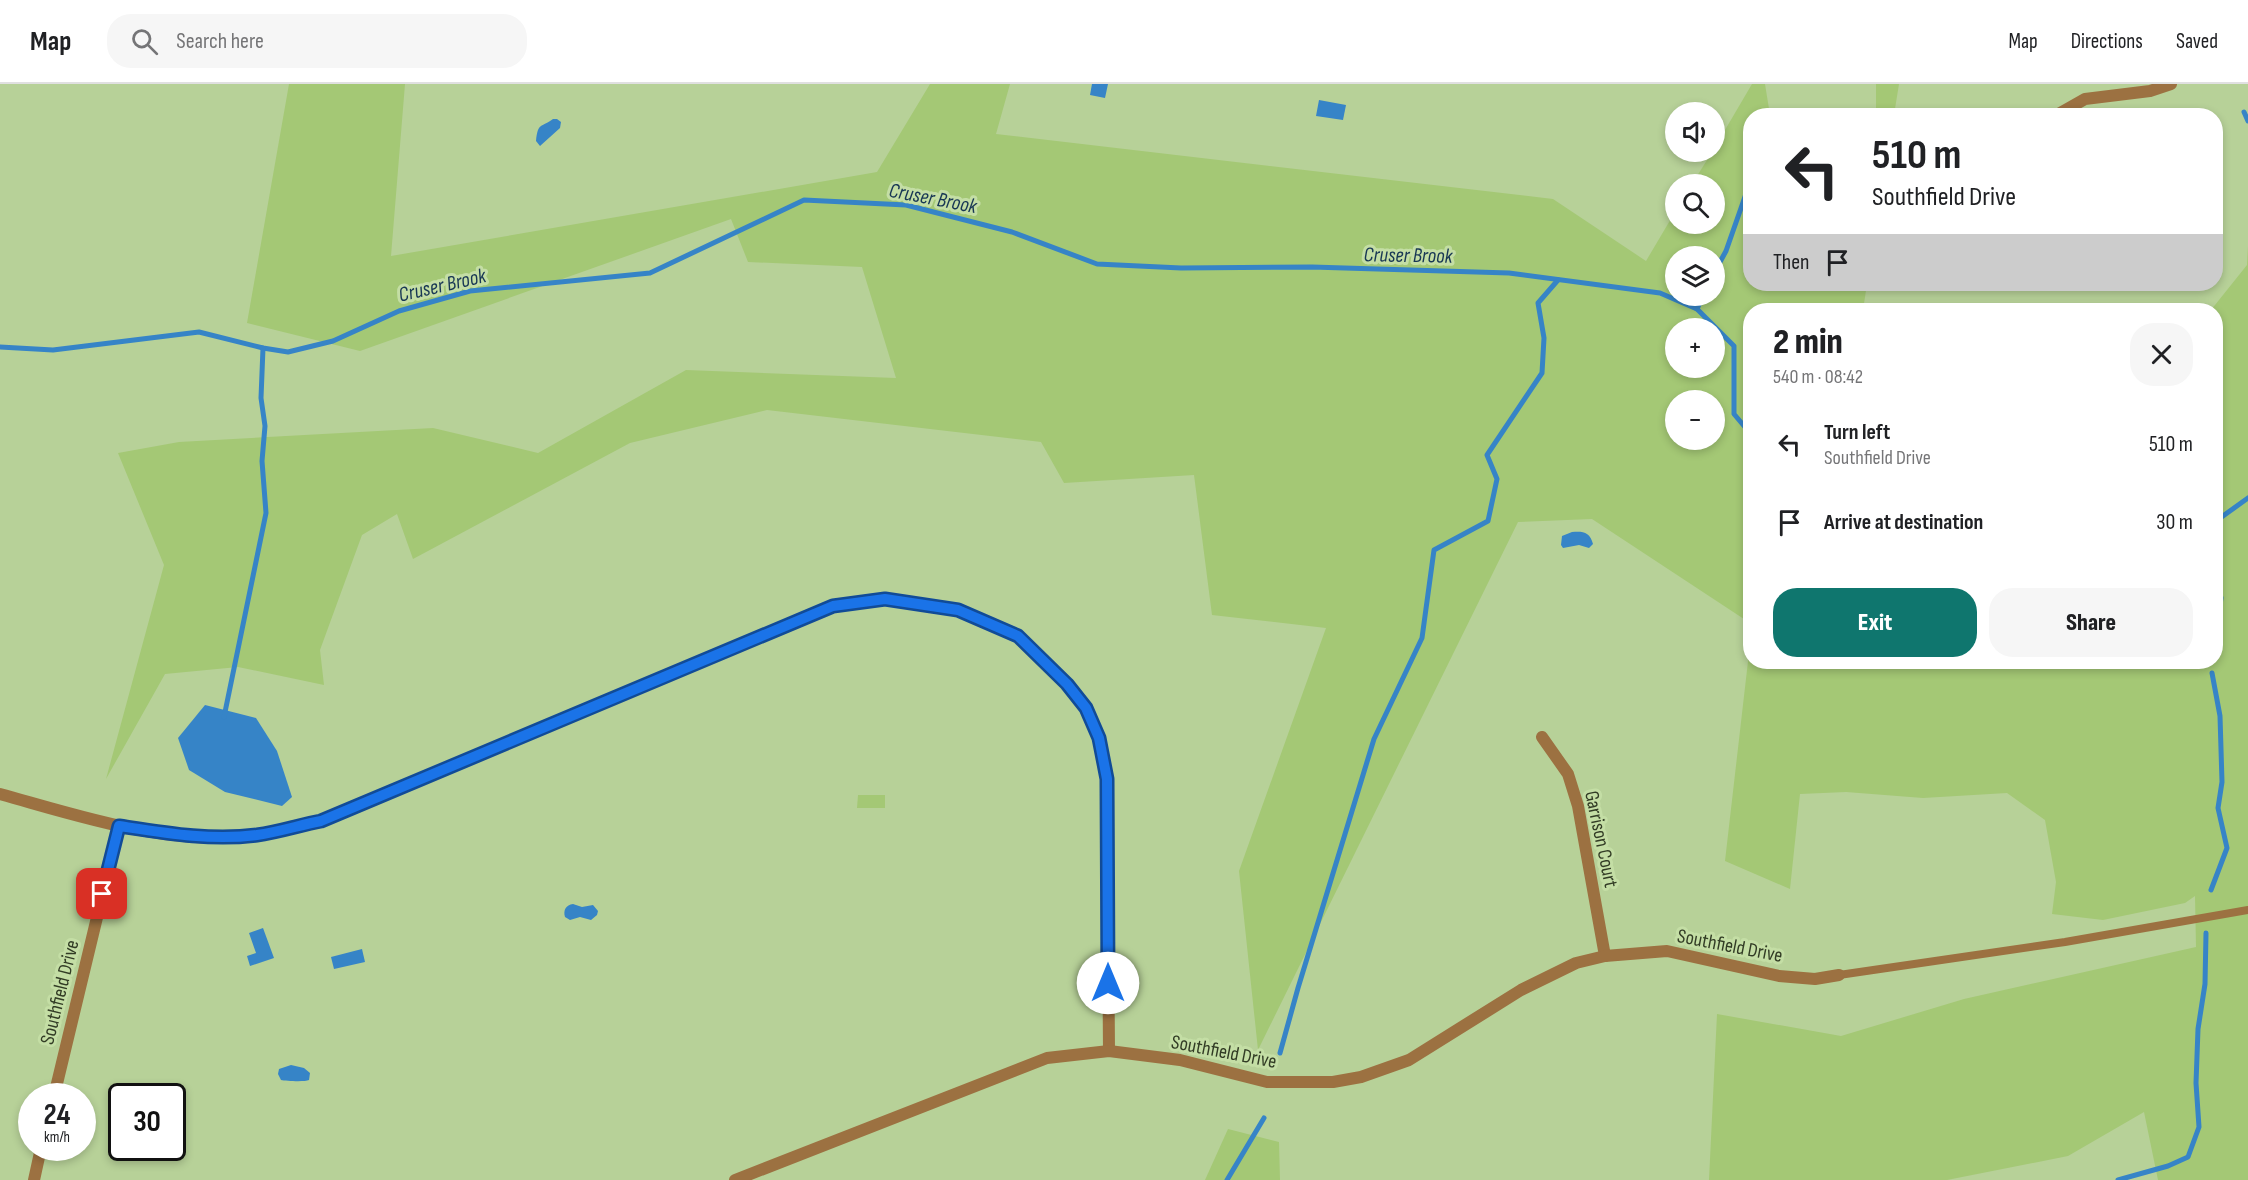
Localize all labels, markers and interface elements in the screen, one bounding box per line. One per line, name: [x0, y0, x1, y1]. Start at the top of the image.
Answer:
search box: [107, 14, 527, 68]
text: Map: [30, 25, 71, 58]
icon: search: [128, 25, 161, 58]
text: Search here: [176, 28, 264, 55]
text: Map: [2008, 29, 2038, 54]
text: Directions: [2071, 29, 2143, 54]
text: Saved: [2176, 29, 2218, 54]
map controls: [1665, 102, 1725, 450]
button: sound: [1665, 102, 1725, 162]
text: 510 m: [1872, 130, 1961, 181]
icon: left: [1773, 132, 1851, 210]
button: search: [1665, 174, 1725, 234]
water label: Cruser Brook: [887, 178, 980, 219]
text: Southfield Drive: [1872, 181, 2016, 213]
water label: Cruser Brook: [1363, 242, 1454, 269]
button: layers: [1665, 246, 1725, 306]
icon: arrive: [1821, 246, 1854, 279]
text: Then: [1773, 249, 1809, 276]
water label: Cruser Brook: [396, 263, 489, 308]
button: +: [1665, 318, 1725, 378]
text: 2 min: [1773, 321, 1843, 364]
button: close: [2130, 323, 2193, 386]
text: 540 m · 08:42: [1773, 365, 1863, 389]
button: −: [1665, 390, 1725, 450]
text: Turn left: [1824, 419, 1890, 446]
icon: left: [1773, 428, 1806, 461]
text: 510 m: [2149, 431, 2193, 458]
text: Southfield Drive: [1824, 446, 1931, 470]
icon: arrive: [1773, 506, 1806, 539]
text: Arrive at destination: [1824, 509, 1983, 536]
text: 30 m: [2156, 509, 2193, 536]
button: Exit: [1773, 588, 1977, 657]
button: Share: [1989, 588, 2193, 657]
street label: Garrison Court: [1579, 789, 1623, 890]
pin: [76, 868, 127, 919]
icon: arrive: [85, 877, 118, 910]
street label: Southfield Drive: [1675, 924, 1785, 968]
street label: Southfield Drive: [35, 938, 85, 1047]
position arrow: [1076, 951, 1140, 1015]
street label: Southfield Drive: [1169, 1030, 1279, 1074]
speed limit sign: 30: [108, 1083, 186, 1161]
text: 24: [44, 1097, 70, 1133]
text: km/h: [44, 1128, 70, 1147]

